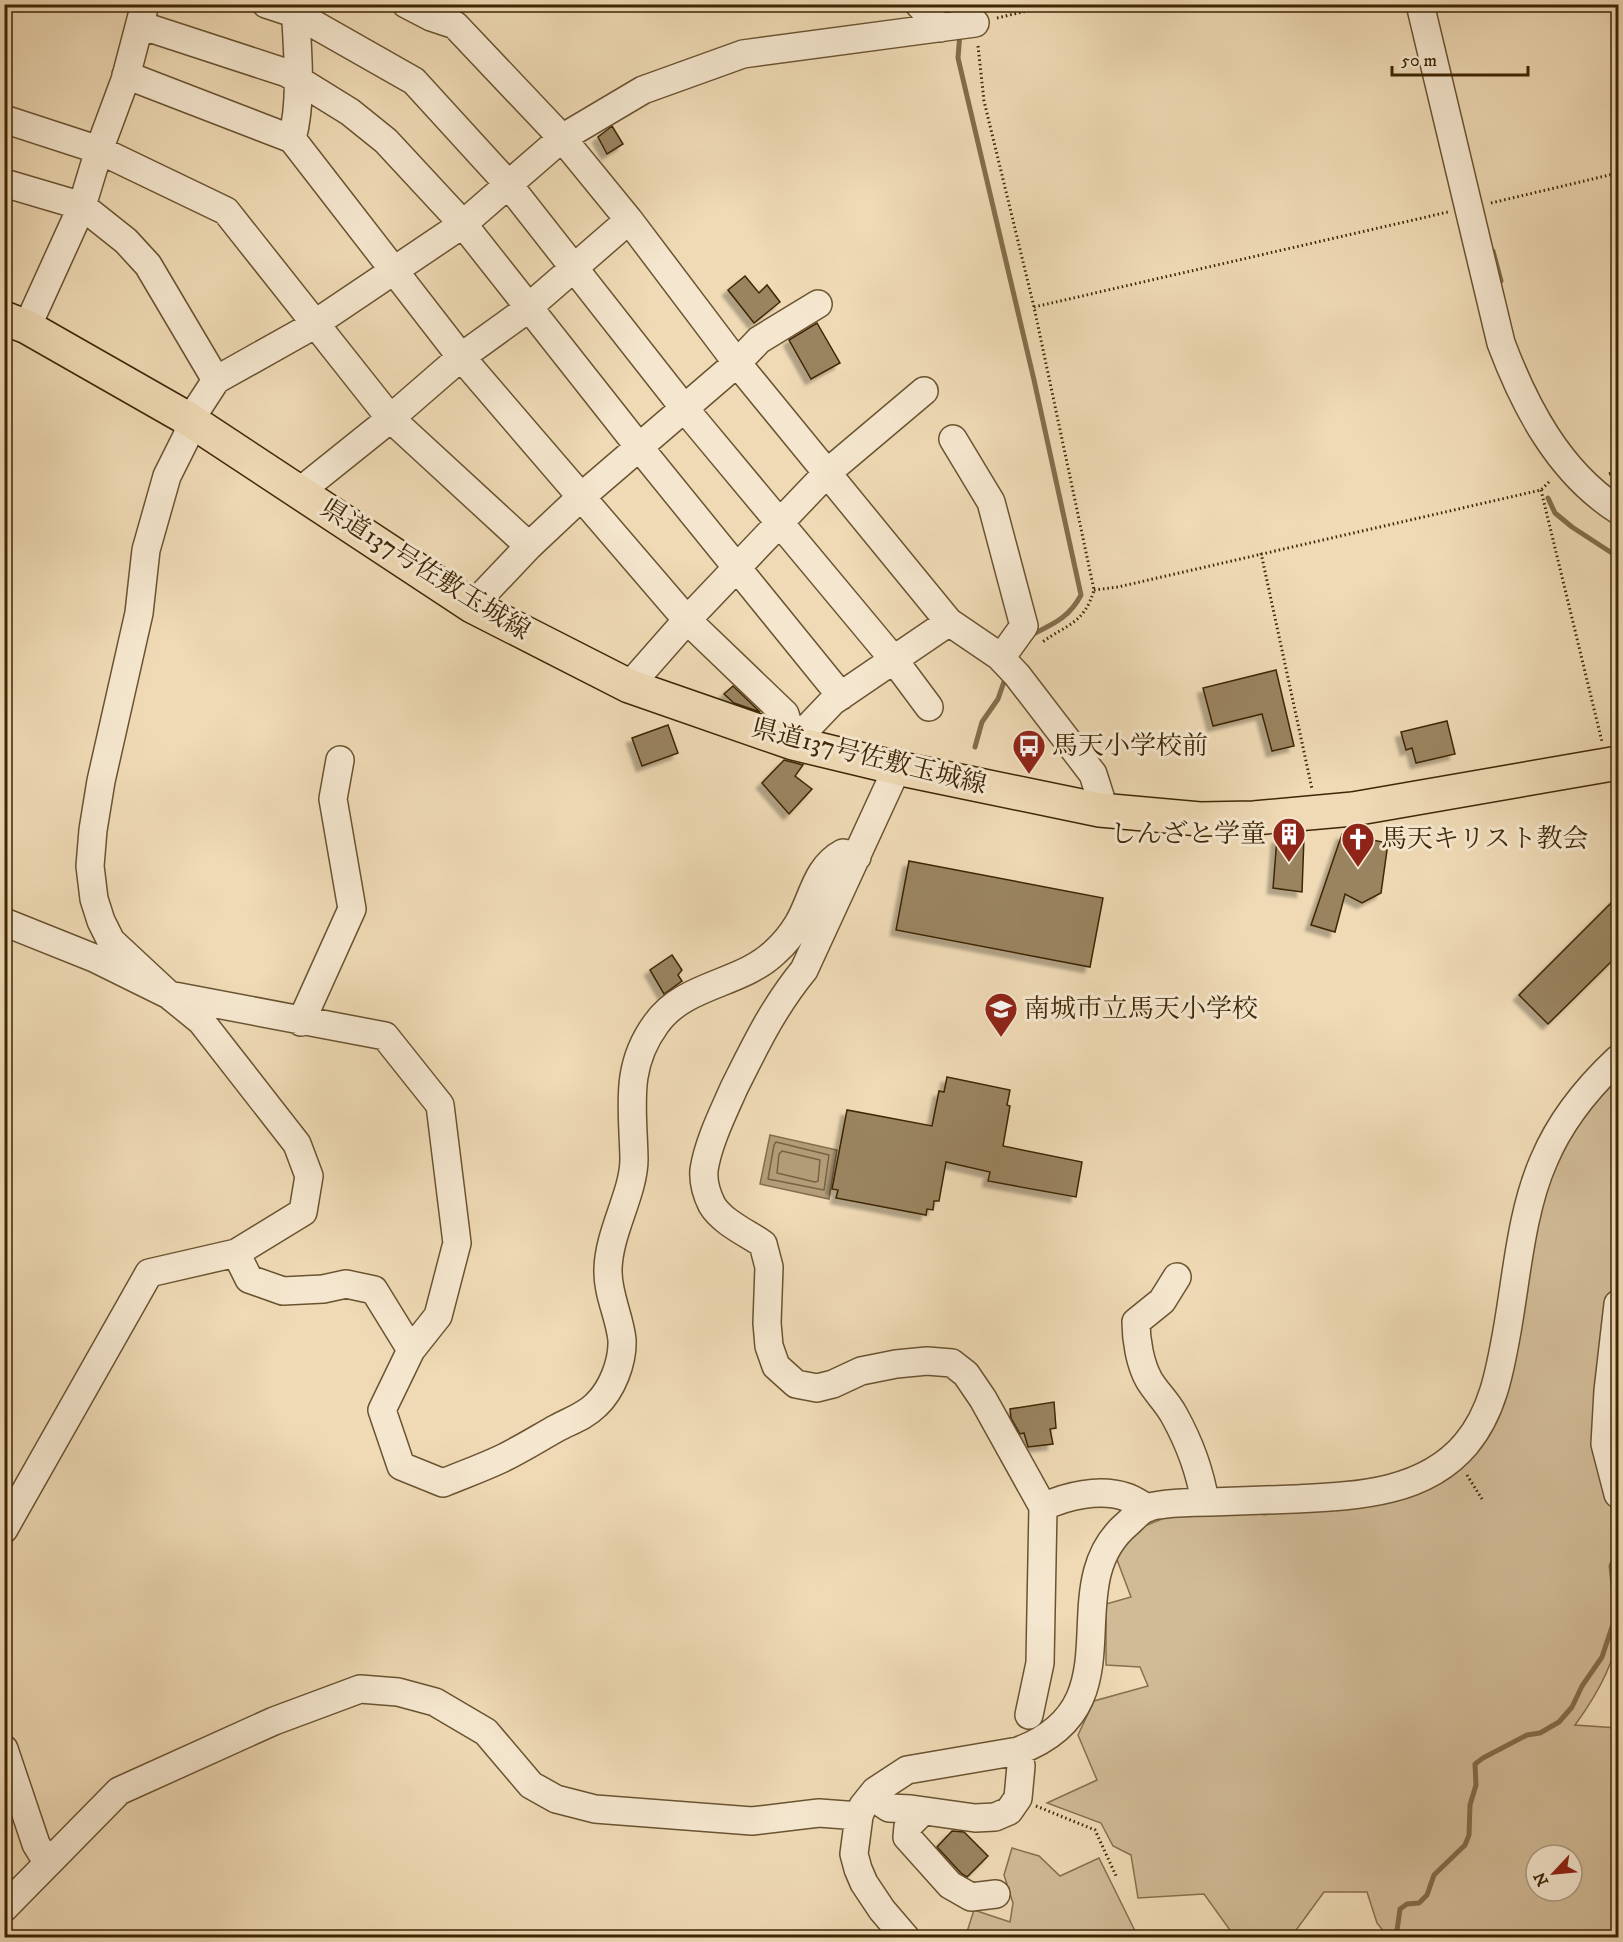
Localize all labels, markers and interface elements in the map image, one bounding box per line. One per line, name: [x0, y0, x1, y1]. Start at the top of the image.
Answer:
scale bar: [1392, 39, 1528, 77]
text: 50 m: [1401, 50, 1437, 72]
street label: 県道137号佐敷玉城線: [314, 492, 536, 648]
street label: 県道137号佐敷玉城線: [748, 712, 990, 802]
bus stop icon: 馬天小学校前: [1011, 728, 1047, 775]
place label: 馬天小学校前: [1052, 730, 1208, 763]
building icon: しんざと学童: [1271, 816, 1307, 863]
place label: しんざと学童: [1110, 818, 1266, 851]
church icon: 馬天キリスト教会: [1340, 821, 1376, 868]
place label: 馬天キリスト教会: [1381, 823, 1588, 856]
school or university icon: 南城市立馬天小学校: [983, 991, 1019, 1038]
place label: 南城市立馬天小学校: [1024, 993, 1258, 1026]
north arrow: [1524, 1843, 1584, 1903]
text: N: [1530, 1869, 1553, 1889]

